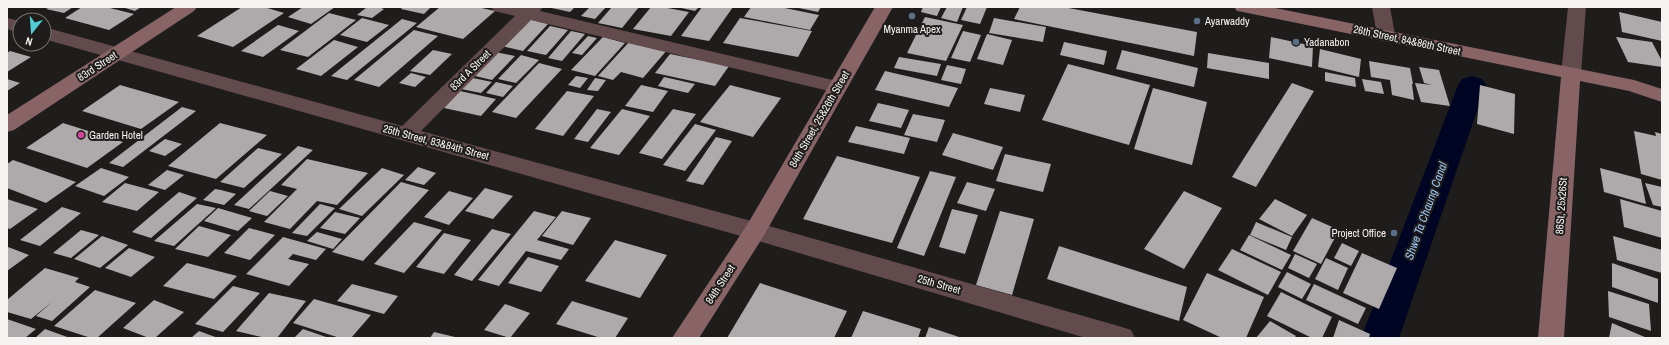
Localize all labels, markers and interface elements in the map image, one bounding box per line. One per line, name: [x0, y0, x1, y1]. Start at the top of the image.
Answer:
marker: Myanma Apex: [907, 11, 917, 21]
north arrow: [12, 12, 52, 52]
place label: Ayarwaddy: [1204, 14, 1250, 28]
marker: Ayarwaddy: [1192, 16, 1202, 26]
place label: Myanma Apex: [883, 22, 941, 36]
street label: 26th Street, 84&86th Street: [1352, 22, 1462, 58]
text: N: [24, 34, 34, 49]
place label: Yadanabon: [1304, 35, 1350, 49]
marker: Yadanabon: [1291, 37, 1301, 47]
street label: 83rd A Street: [447, 46, 494, 93]
street label: 83rd Street: [74, 48, 120, 84]
street label: 84th Street, 25&26th Street: [786, 68, 853, 170]
street label: 25th Street, 83&84th Street: [381, 121, 491, 163]
place label: Garden Hotel: [89, 128, 143, 142]
marker: Garden Hotel: [76, 130, 86, 140]
water label: Shwe Ta Chaung Canal: [1401, 159, 1451, 262]
street label: 86St, 25x26St: [1552, 177, 1570, 235]
place label: Project Office: [1332, 226, 1386, 240]
marker: Project Office: [1389, 228, 1399, 238]
street label: 84th Street: [702, 261, 738, 306]
street label: 25th Street: [916, 271, 963, 297]

